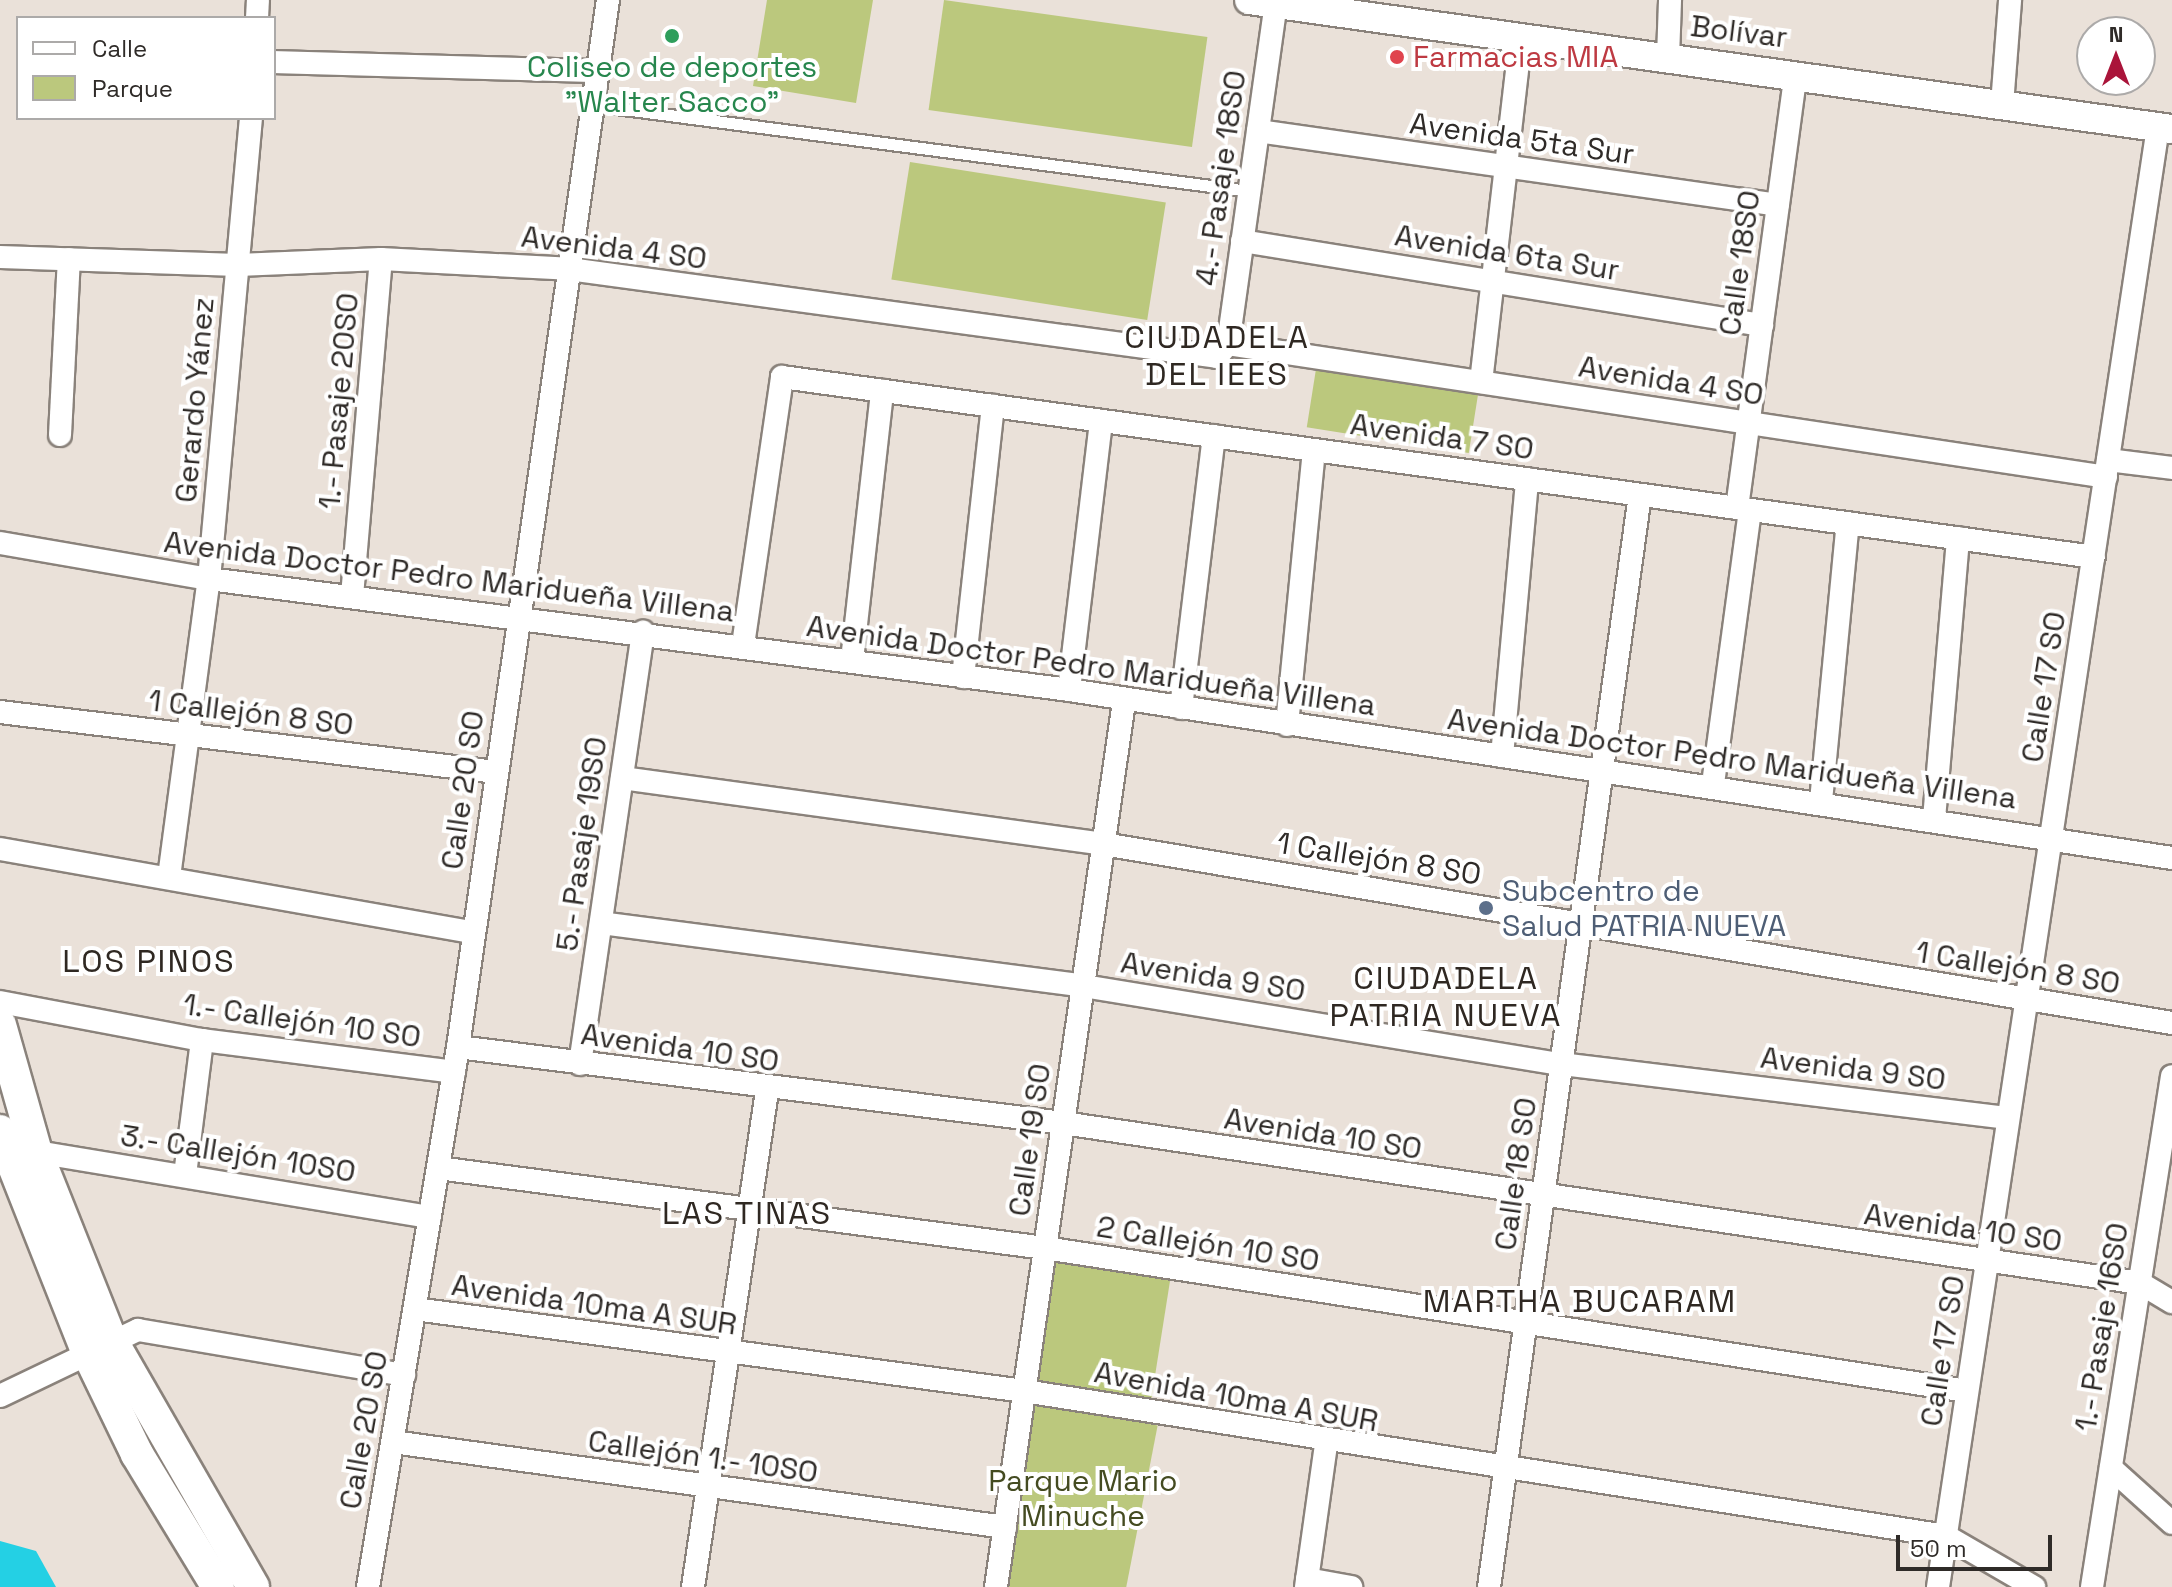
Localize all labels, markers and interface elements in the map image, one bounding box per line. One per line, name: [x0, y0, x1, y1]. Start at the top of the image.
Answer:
street label: Bolívar: [1689, 8, 1789, 56]
legend: [16, 16, 276, 120]
north arrow: [2076, 16, 2156, 96]
text: N: [2109, 20, 2123, 48]
marker: Coliseo de deportes "Walter Sacco": [663, 27, 681, 45]
text: Calle: [92, 33, 147, 64]
place label: Farmacias MIA: [1413, 39, 1618, 75]
marker: Farmacias MIA: [1388, 48, 1406, 66]
place label: Coliseo de deportes "Walter Sacco": [527, 49, 817, 120]
street label: 4.- Pasaje 18SO: [1188, 68, 1254, 288]
text: Parque: [92, 73, 173, 104]
street label: Avenida 5ta Sur: [1407, 105, 1637, 173]
street label: Calle 18SO: [1712, 188, 1768, 338]
street label: Avenida 6ta Sur: [1392, 217, 1622, 289]
street label: Avenida 4 SO: [519, 219, 709, 277]
street label: 1.- Pasaje 20SO: [312, 291, 366, 511]
street label: Gerardo Yánez: [168, 296, 222, 504]
district label: CIUDADELA DEL IEES: [1124, 319, 1310, 394]
street label: Avenida 4 SO: [1576, 349, 1766, 413]
street label: Avenida 7 SO: [1348, 406, 1536, 468]
street label: Avenida Doctor Pedro Maridueña Villena: [162, 524, 736, 630]
street label: Avenida Doctor Pedro Maridueña Villena: [804, 608, 1378, 724]
street label: Calle 17 SO: [2014, 609, 2074, 765]
street label: 1 Callejón 8 SO: [147, 683, 355, 743]
street label: Avenida Doctor Pedro Maridueña Villena: [1445, 701, 2019, 817]
street label: Calle 20 SO: [434, 708, 492, 872]
street label: 5.- Pasaje 19SO: [549, 734, 615, 954]
street label: 1 Callejón 8 SO: [1274, 825, 1484, 893]
place label: Subcentro de Salud PATRIA NUEVA: [1502, 873, 1787, 944]
marker: Subcentro de Salud PATRIA NUEVA: [1477, 899, 1495, 917]
street label: 1 Callejón 8 SO: [1913, 934, 2123, 1002]
district label: LOS PINOS: [62, 942, 236, 980]
street label: Avenida 9 SO: [1118, 945, 1308, 1009]
district label: CIUDADELA PATRIA NUEVA: [1329, 960, 1563, 1035]
street label: 1.- Callejón 10 SO: [180, 986, 424, 1056]
street label: Avenida 10 SO: [579, 1016, 781, 1080]
street label: Avenida 9 SO: [1758, 1040, 1948, 1098]
street label: Calle 19 SO: [1001, 1061, 1059, 1219]
street label: Calle 18 SO: [1487, 1095, 1545, 1253]
street label: Avenida 10 SO: [1222, 1101, 1424, 1167]
street label: 3.- Callejón 10SO: [117, 1118, 359, 1190]
district label: LAS TINAS: [662, 1194, 832, 1232]
street label: Avenida 10 SO: [1862, 1196, 2064, 1260]
street label: 2 Callejón 10 SO: [1094, 1209, 1322, 1279]
street label: 1.- Pasaje 16SO: [2068, 1220, 2136, 1434]
street label: Avenida 10ma A SUR: [449, 1267, 739, 1343]
street label: Calle 17 SO: [1913, 1273, 1973, 1429]
district label: MARTHA BUCARAM: [1423, 1282, 1737, 1320]
street label: Calle 20 SO: [332, 1348, 396, 1512]
street label: Avenida 10ma A SUR: [1091, 1354, 1381, 1440]
street label: Callejón 1.- 10SO: [585, 1423, 821, 1491]
park label: Parque Mario Minuche: [988, 1463, 1178, 1534]
scale bar: [1900, 1519, 2056, 1569]
text: 50 m: [1910, 1533, 1967, 1564]

